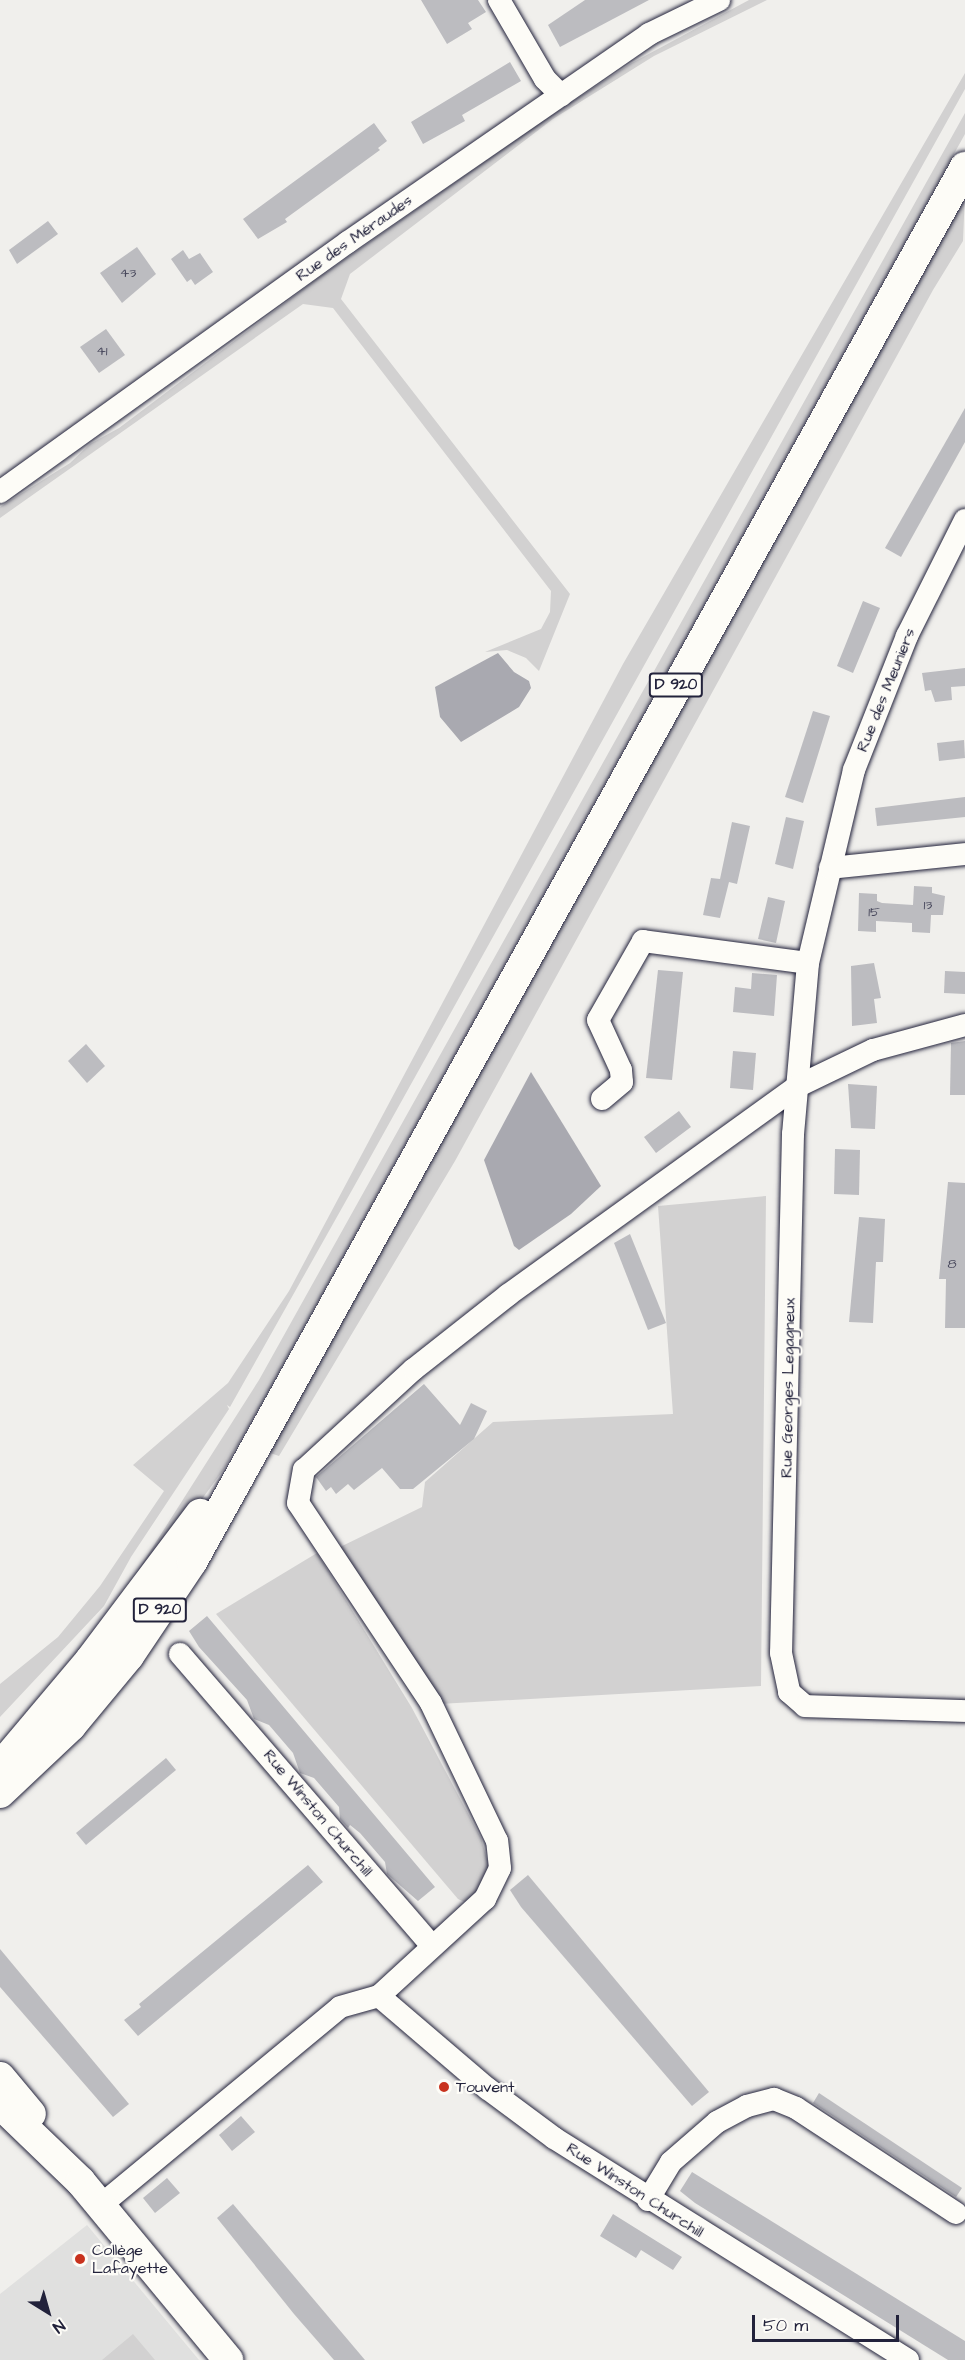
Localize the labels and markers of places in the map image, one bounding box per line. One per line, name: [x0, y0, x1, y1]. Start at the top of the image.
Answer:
place label: Touvent: [456, 2077, 515, 2097]
marker: Touvent: [437, 2080, 451, 2094]
place label: Collège Lafayette: [92, 2240, 168, 2278]
marker: Collège Lafayette: [73, 2252, 87, 2266]

